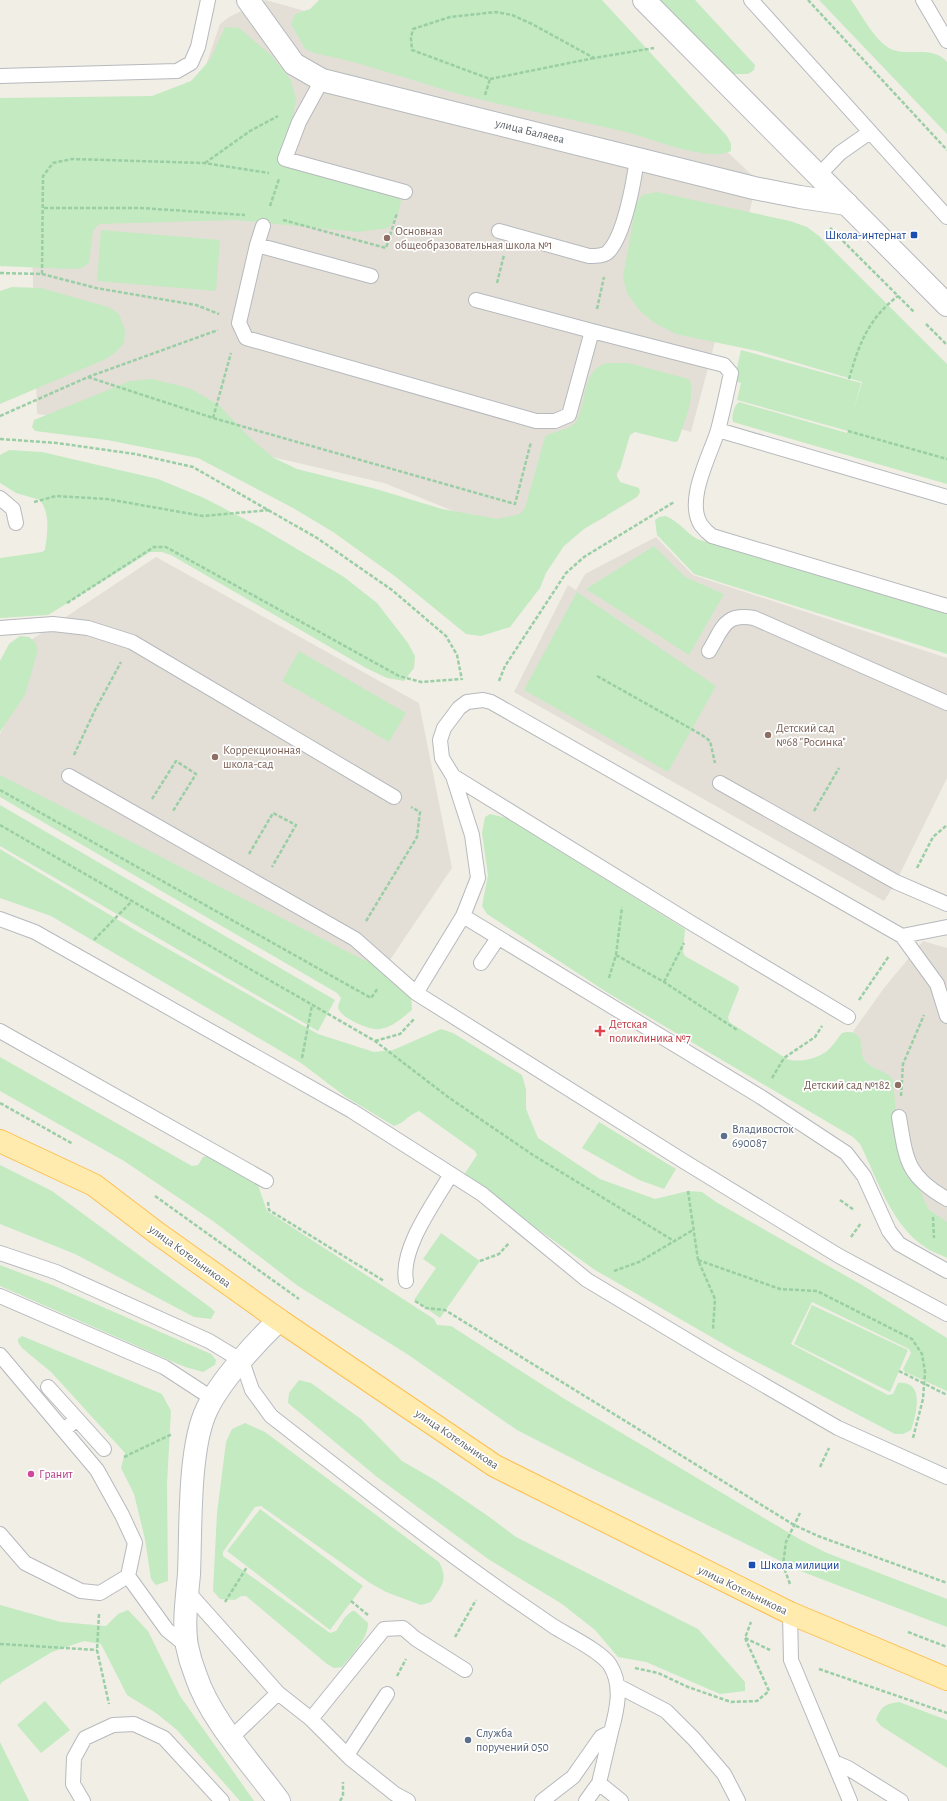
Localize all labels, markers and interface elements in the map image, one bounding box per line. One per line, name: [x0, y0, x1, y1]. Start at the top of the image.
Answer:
street label: улица Баляева: [493, 116, 566, 146]
place label: Основная общеобразовательная школа №1: [395, 225, 552, 251]
place label: Школа-интернат: [825, 229, 907, 241]
marker: Школа-интернат: [909, 230, 919, 240]
marker: Основная общеобразовательная школа №1: [382, 233, 392, 243]
place label: Детский сад №68 "Росинка": [776, 722, 846, 748]
marker: Детский сад №68 "Росинка": [763, 730, 773, 740]
place label: Коррекционная школа-сад: [223, 744, 301, 770]
marker: Коррекционная школа-сад: [210, 752, 220, 762]
place label: Детская поликлиника №7: [609, 1018, 691, 1044]
marker: Детская поликлиника №7: [594, 1025, 606, 1037]
place label: Детский сад №182: [804, 1079, 891, 1091]
marker: Детский сад №182: [893, 1080, 903, 1090]
place label: Владивосток 690087: [732, 1123, 794, 1149]
marker: Владивосток 690087: [719, 1131, 729, 1141]
street label: улица Котельникова: [146, 1222, 233, 1291]
street label: улица Котельникова: [412, 1406, 501, 1472]
place label: Гранит: [39, 1468, 73, 1480]
marker: Гранит: [26, 1469, 36, 1479]
place label: Школа милиции: [760, 1559, 839, 1571]
marker: Школа милиции: [747, 1560, 757, 1570]
street label: улица Котельникова: [695, 1563, 790, 1618]
place label: Служба поручений 050: [476, 1727, 549, 1754]
marker: Служба поручений 050: [463, 1735, 473, 1745]

